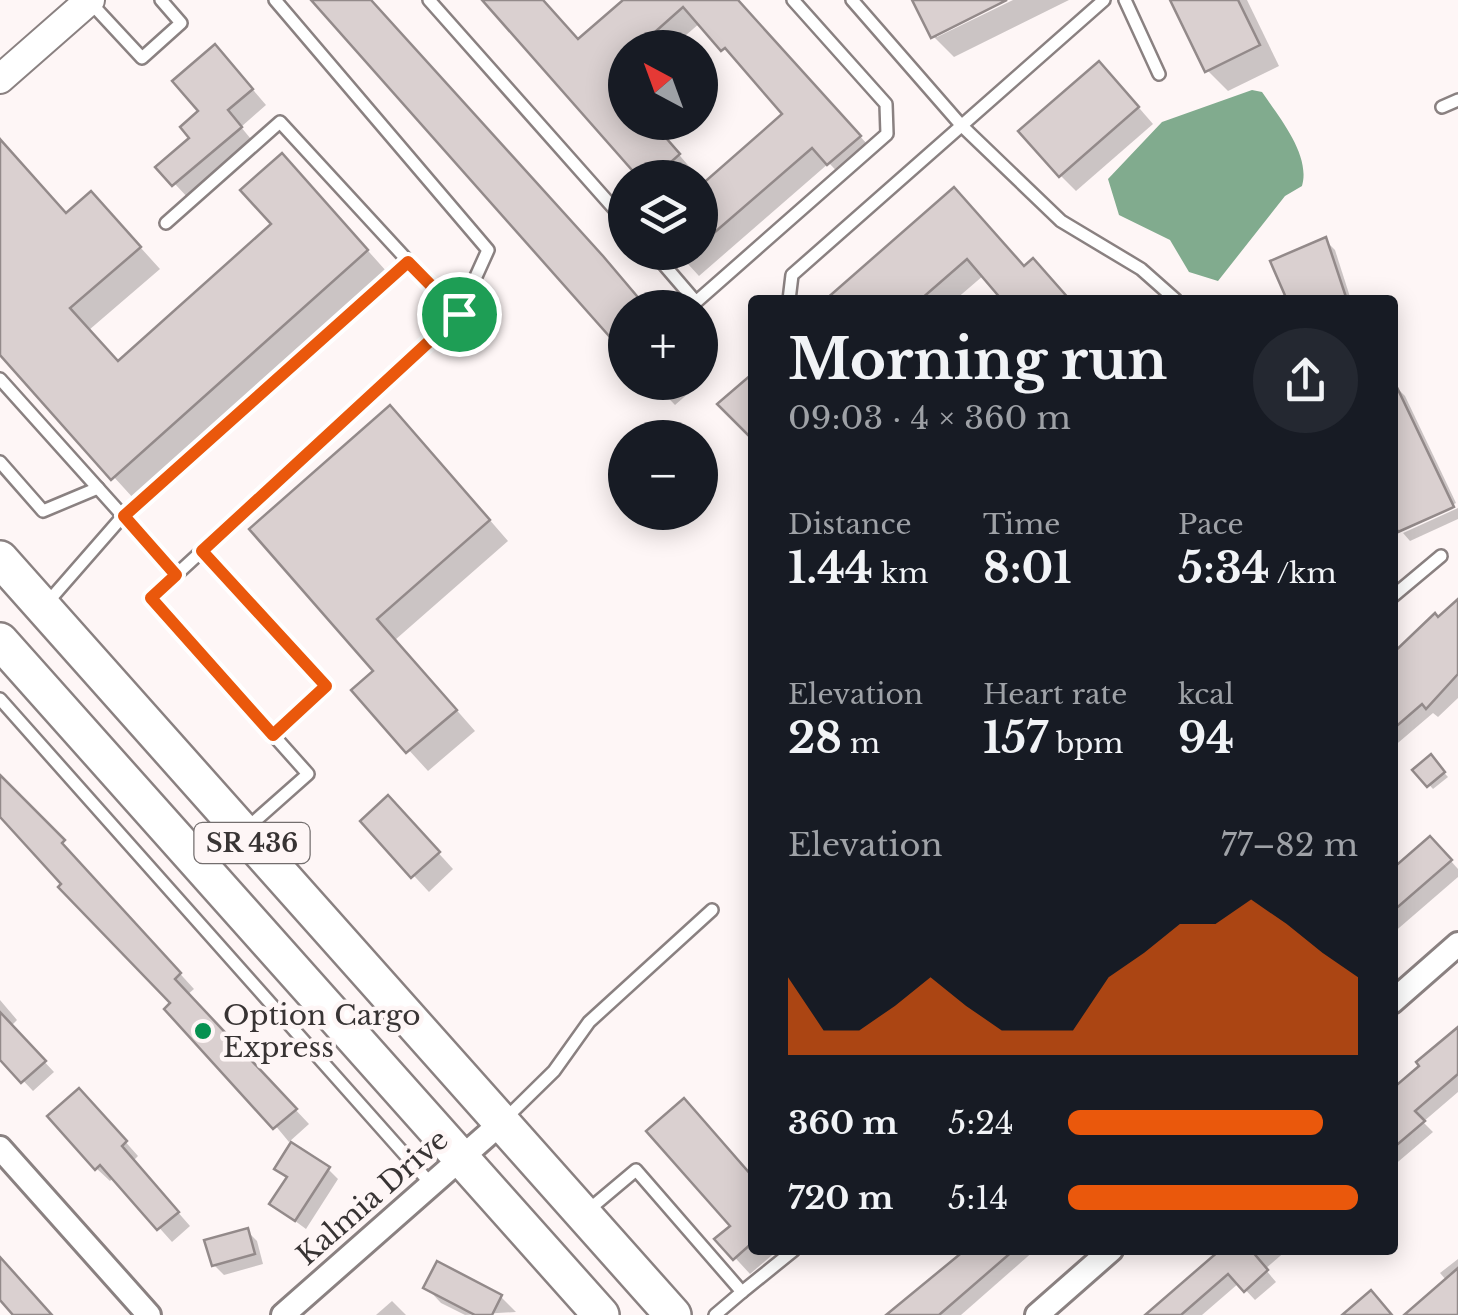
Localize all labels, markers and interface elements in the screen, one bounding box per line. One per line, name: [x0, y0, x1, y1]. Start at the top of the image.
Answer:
north arrow: [608, 30, 718, 140]
map controls: [608, 30, 718, 530]
button: layers: [608, 160, 718, 270]
pin: [417, 272, 502, 357]
icon: arrive: [432, 287, 487, 342]
button: +: [608, 290, 718, 400]
text: Morning run: [788, 326, 1167, 394]
button: share: [1253, 328, 1358, 433]
text: 09:03 · 4 × 360 m: [788, 398, 1071, 438]
button: −: [608, 420, 718, 530]
text: Distance: [788, 507, 911, 542]
text: Time: [983, 507, 1060, 542]
text: Pace: [1178, 507, 1243, 542]
text: 1.44: [788, 542, 873, 594]
text: 8:01: [983, 542, 1072, 594]
text: 5:34: [1178, 542, 1270, 594]
text: km: [873, 556, 928, 591]
text: /km: [1270, 556, 1337, 591]
text: Elevation: [788, 677, 923, 712]
text: Heart rate: [983, 677, 1127, 712]
text: kcal: [1178, 677, 1234, 712]
text: 28: [788, 712, 842, 764]
text: 157: [983, 712, 1048, 764]
text: 94: [1178, 712, 1234, 764]
text: m: [842, 726, 880, 761]
text: bpm: [1048, 726, 1123, 761]
road number: SR 436: [194, 823, 310, 863]
text: Elevation: [788, 825, 942, 865]
text: 77–82 m: [1221, 825, 1358, 865]
place label: Option Cargo Express: [223, 998, 421, 1065]
marker: Option Cargo Express: [192, 1020, 214, 1042]
text: 360 m: [788, 1103, 898, 1143]
text: 5:24: [948, 1103, 1014, 1143]
street label: Kalmia Drive: [289, 1122, 455, 1273]
text: 720 m: [788, 1178, 893, 1218]
text: 5:14: [948, 1178, 1008, 1218]

